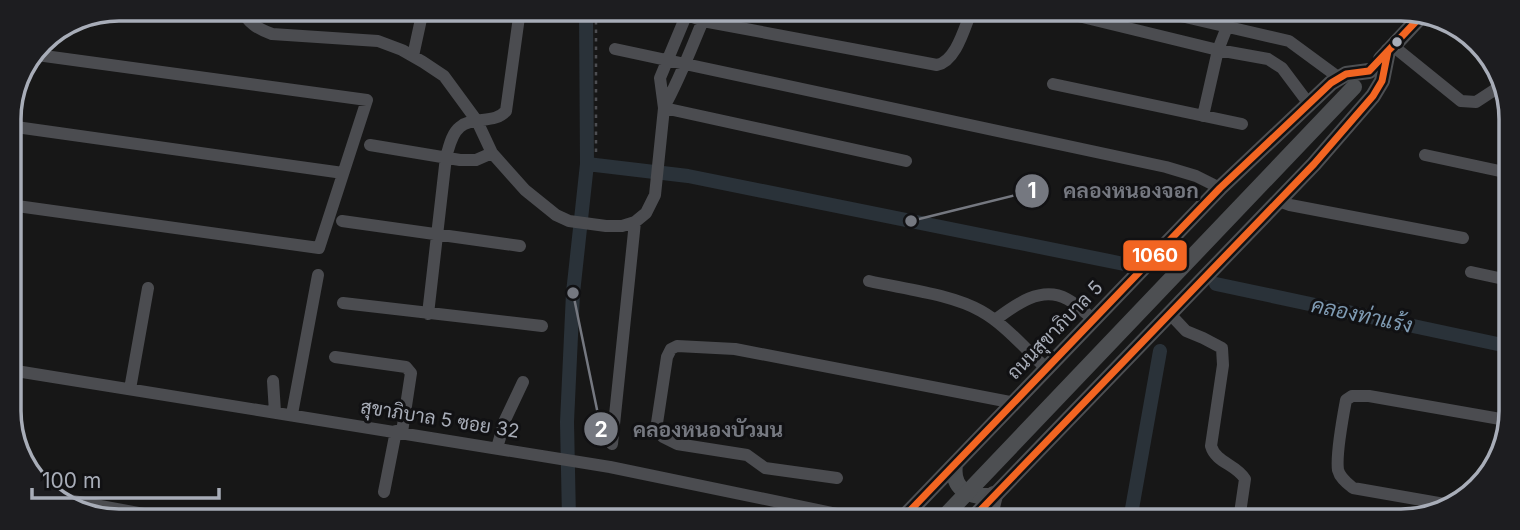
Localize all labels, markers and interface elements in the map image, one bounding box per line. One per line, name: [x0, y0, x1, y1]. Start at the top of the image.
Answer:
unlabelled marker: [1390, 35, 1404, 49]
callout: คลองหนองจอก: [1014, 170, 1213, 212]
text: 1: [1027, 178, 1037, 203]
text: คลองหนองจอก: [1063, 178, 1199, 203]
line badge: 1060: [1122, 239, 1188, 272]
text: 1060: [1132, 244, 1178, 267]
street label: ถนนสุขาภิบาล 5: [1002, 276, 1108, 385]
water label: คลองท่าแร้ง: [1309, 292, 1415, 338]
street label: สุขาภิบาล 5 ซอย 32: [359, 395, 521, 444]
callout: คลองหนองบัวมน: [584, 408, 797, 450]
text: 2: [594, 417, 608, 442]
text: คลองหนองบัวมน: [633, 417, 783, 442]
scale bar: [32, 456, 219, 500]
text: 100 m: [42, 468, 101, 493]

